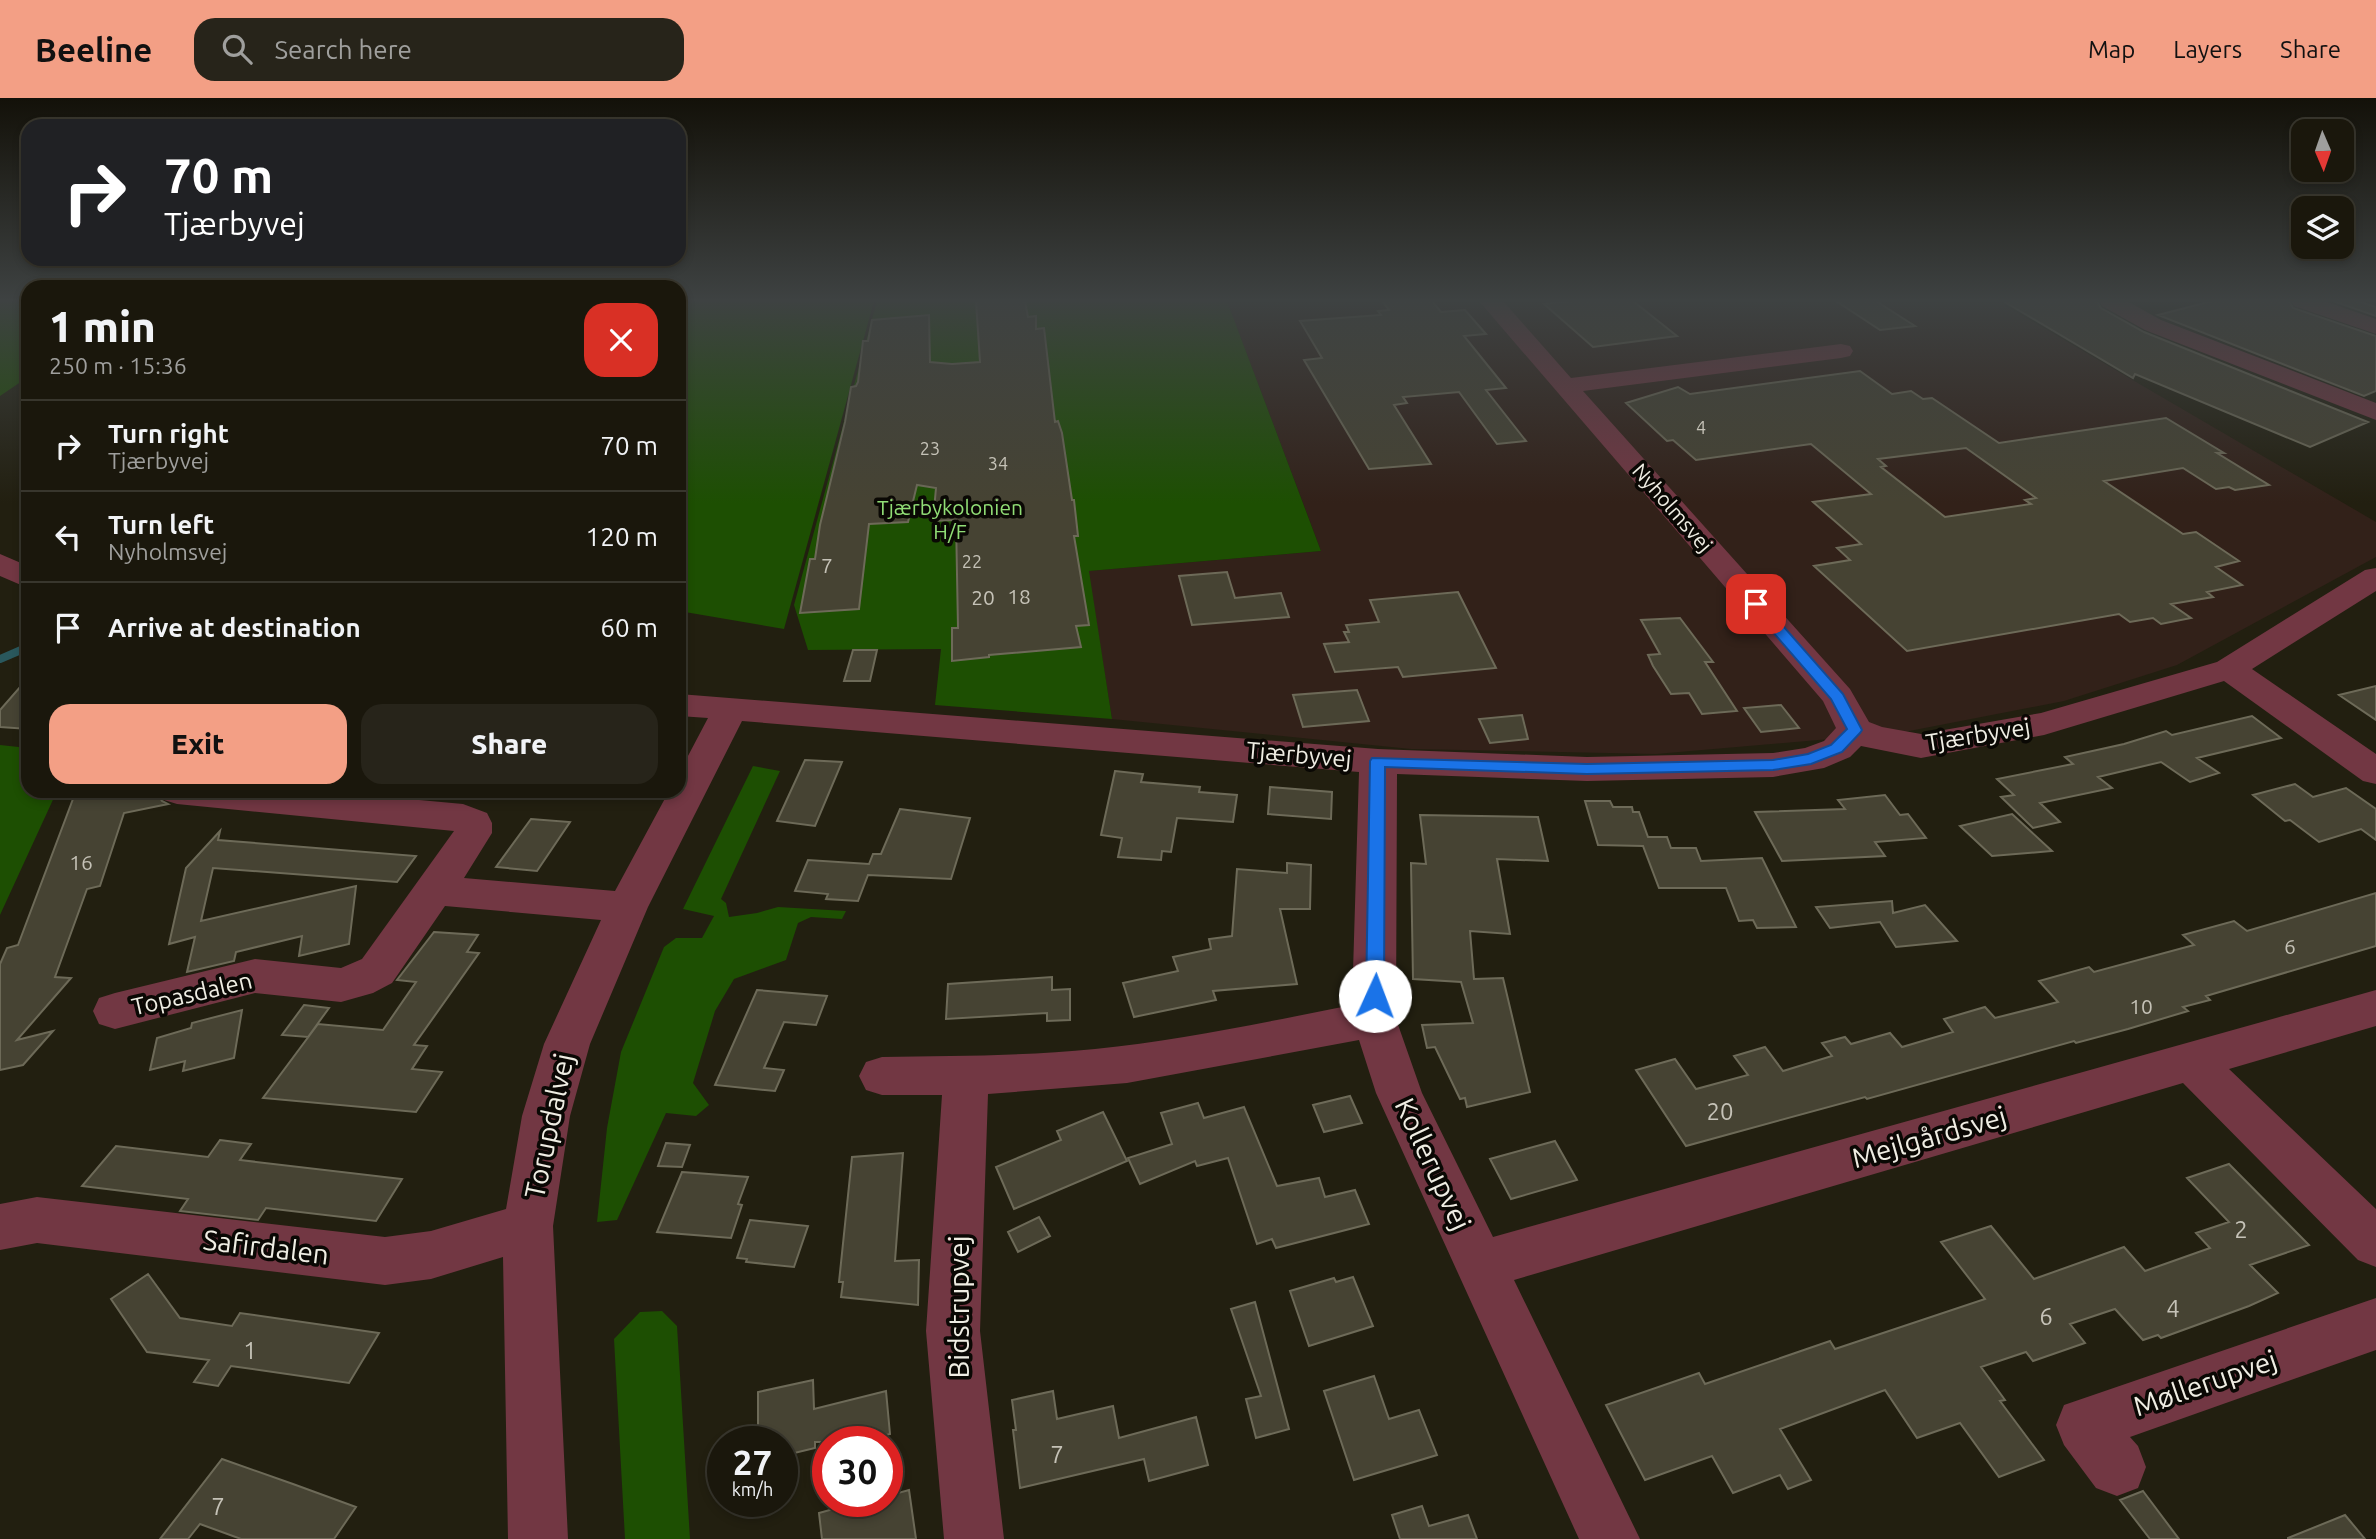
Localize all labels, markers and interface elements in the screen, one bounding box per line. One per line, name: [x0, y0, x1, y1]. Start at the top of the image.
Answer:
search box: [194, 18, 684, 81]
icon: search: [218, 30, 256, 68]
text: Beeline: [35, 31, 152, 68]
text: Search here: [274, 35, 412, 64]
text: Map: [2088, 36, 2135, 63]
text: Layers: [2173, 36, 2242, 63]
text: Share: [2280, 36, 2341, 63]
north arrow: [2291, 119, 2354, 182]
map controls: [2291, 119, 2354, 259]
icon: right: [49, 147, 140, 238]
text: 70 m: [164, 147, 273, 202]
button: layers: [2291, 196, 2354, 259]
text: Tjærbyvej: [164, 205, 305, 241]
text: 1 min: [49, 303, 156, 350]
button: close: [584, 303, 658, 377]
text: 250 m · 15:36: [49, 353, 187, 378]
house number: 4: [1696, 417, 1706, 437]
text: Turn right: [108, 419, 229, 448]
icon: right: [49, 427, 87, 465]
text: 70 m: [600, 431, 658, 460]
house number: 23: [920, 438, 940, 458]
text: Tjærbyvej: [108, 448, 209, 473]
house number: 34: [988, 453, 1008, 473]
street label: Nyholmsvej: [1628, 458, 1718, 556]
park label: Tjærbykolonien H/F: [877, 495, 1023, 543]
text: Turn left: [108, 510, 214, 539]
icon: left: [49, 518, 87, 556]
text: 120 m: [586, 522, 658, 551]
text: Nyholmsvej: [108, 539, 227, 564]
house number: 22: [962, 551, 982, 571]
house number: 7: [821, 553, 833, 577]
pin: [1726, 574, 1786, 634]
house number: 18: [1007, 584, 1031, 608]
house number: 20: [971, 585, 995, 609]
icon: arrive: [1737, 585, 1775, 623]
icon: arrive: [49, 609, 87, 647]
text: Arrive at destination: [108, 613, 361, 642]
text: 60 m: [600, 613, 658, 642]
button: Exit: [49, 704, 347, 784]
button: Share: [361, 704, 658, 784]
street label: Tjærbyvej: [1924, 713, 2032, 756]
street label: Tjærbyvej: [1245, 736, 1353, 773]
house number: 16: [69, 850, 93, 874]
house number: 6: [2284, 934, 2296, 958]
position arrow: [1338, 959, 1412, 1033]
street label: Topasdalen: [129, 967, 255, 1020]
house number: 10: [2129, 994, 2153, 1018]
street label: Torupdalvej: [518, 1051, 579, 1201]
street label: Kollerupvej: [1389, 1093, 1478, 1235]
house number: 20: [1706, 1098, 1734, 1125]
street label: Mejlgårdsvej: [1848, 1100, 2010, 1173]
house number: 2: [2234, 1216, 2248, 1243]
street label: Safirdalen: [201, 1223, 331, 1270]
street label: Bidstrupvej: [943, 1236, 974, 1378]
house number: 4: [2166, 1295, 2180, 1322]
house number: 6: [2039, 1303, 2053, 1330]
house number: 1: [243, 1337, 257, 1364]
street label: Møllerupvej: [2129, 1344, 2281, 1422]
speed limit sign: 30: [812, 1426, 903, 1517]
house number: 7: [1050, 1441, 1064, 1468]
text: 27: [733, 1442, 772, 1482]
text: km/h: [732, 1479, 773, 1499]
house number: 7: [211, 1493, 225, 1520]

